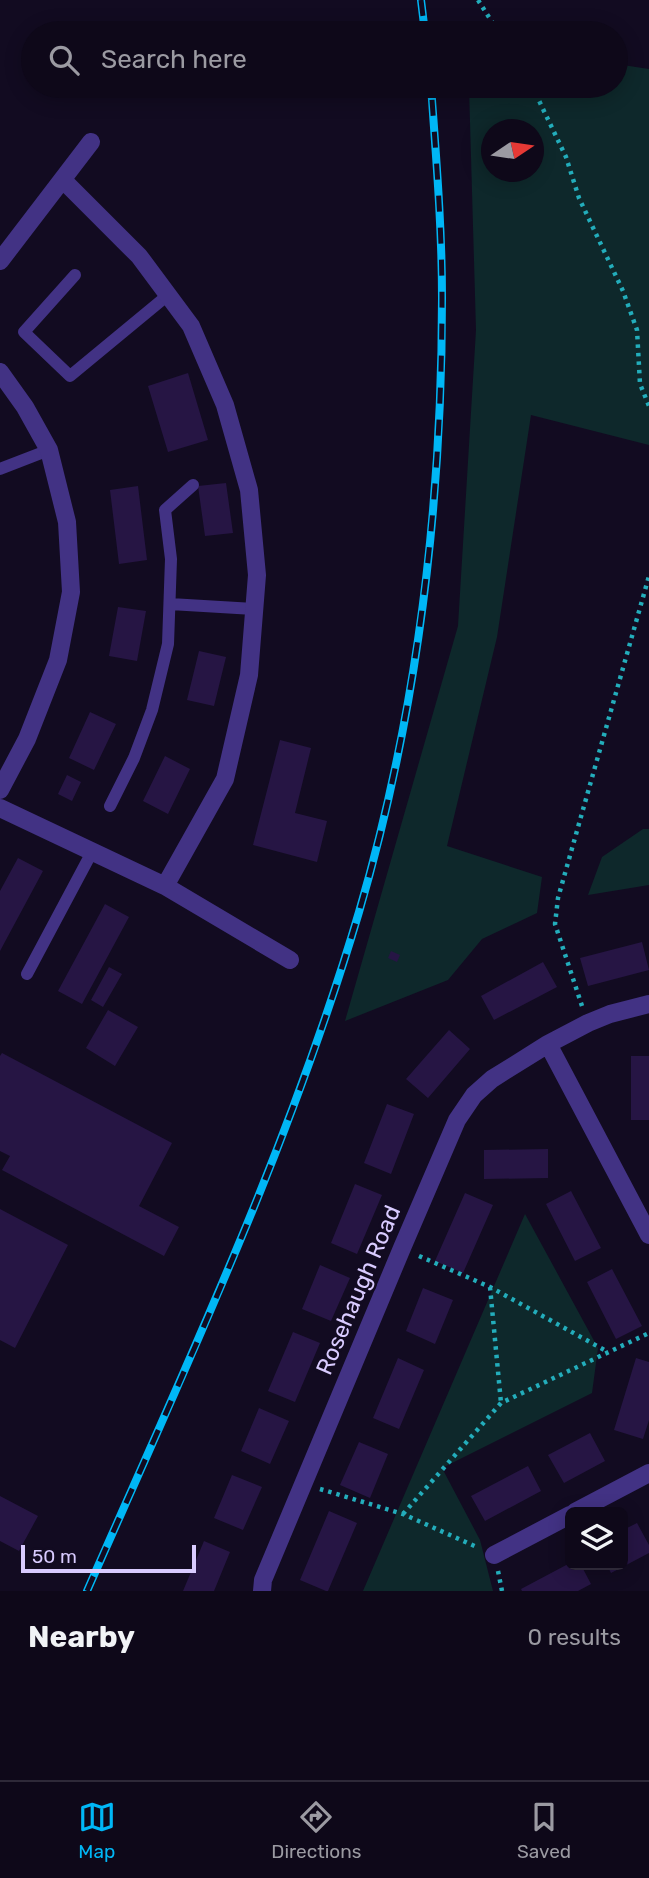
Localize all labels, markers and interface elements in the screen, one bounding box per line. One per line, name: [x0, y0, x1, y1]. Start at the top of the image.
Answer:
search box: [21, 21, 628, 98]
icon: search: [45, 41, 83, 79]
text: Search here: [101, 44, 247, 75]
north arrow: [481, 119, 544, 182]
street label: Rosehaugh Road: [310, 1201, 406, 1379]
map controls: [565, 1507, 628, 1570]
button: layers: [565, 1507, 628, 1570]
scale bar: [21, 1542, 196, 1574]
text: 50 m: [32, 1545, 77, 1568]
text: Nearby: [28, 1619, 135, 1655]
text: 0 results: [527, 1623, 621, 1651]
tab: Map: [78, 1798, 116, 1863]
tab: Directions: [271, 1798, 361, 1863]
tab: Saved: [517, 1798, 571, 1863]

